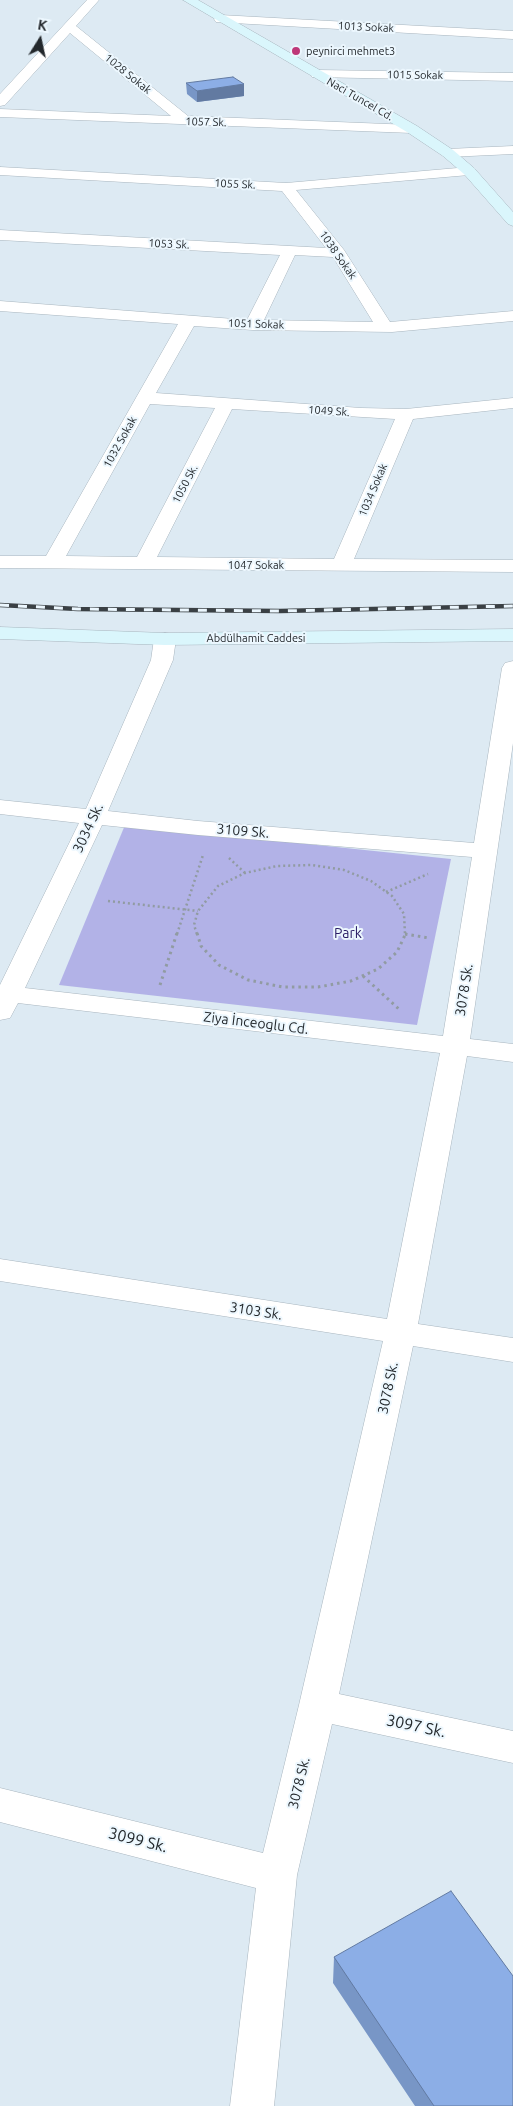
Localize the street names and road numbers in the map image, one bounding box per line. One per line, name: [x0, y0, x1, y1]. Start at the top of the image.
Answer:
street label: 1013 Sokak: [338, 19, 394, 35]
street label: 1028 Sokak: [102, 51, 154, 97]
street label: 1015 Sokak: [387, 68, 443, 82]
street label: Naci Tuncel Cd.: [324, 75, 396, 123]
street label: 1057 Sk.: [185, 115, 227, 129]
street label: 1055 Sk.: [214, 176, 256, 192]
street label: 1038 Sokak: [316, 228, 360, 282]
street label: 1053 Sk.: [148, 236, 190, 252]
street label: 1051 Sokak: [228, 316, 284, 332]
street label: 1049 Sk.: [308, 403, 350, 419]
street label: 1032 Sokak: [101, 414, 139, 470]
street label: 1034 Sokak: [356, 462, 390, 518]
street label: 1050 Sk.: [169, 463, 201, 505]
street label: 1047 Sokak: [228, 558, 284, 572]
street label: Abdülhamit Caddesi: [207, 631, 305, 645]
street label: 3034 Sk.: [69, 801, 107, 855]
street label: 3109 Sk.: [216, 820, 270, 842]
street label: 3078 Sk.: [452, 963, 476, 1017]
street label: Ziya İnceoglu Cd.: [203, 1008, 309, 1038]
street label: 3103 Sk.: [229, 1299, 283, 1323]
street label: 3078 Sk.: [374, 1361, 402, 1415]
street label: 3097 Sk.: [385, 1710, 447, 1742]
street label: 3078 Sk.: [284, 1755, 314, 1811]
street label: 3099 Sk.: [106, 1823, 170, 1857]

